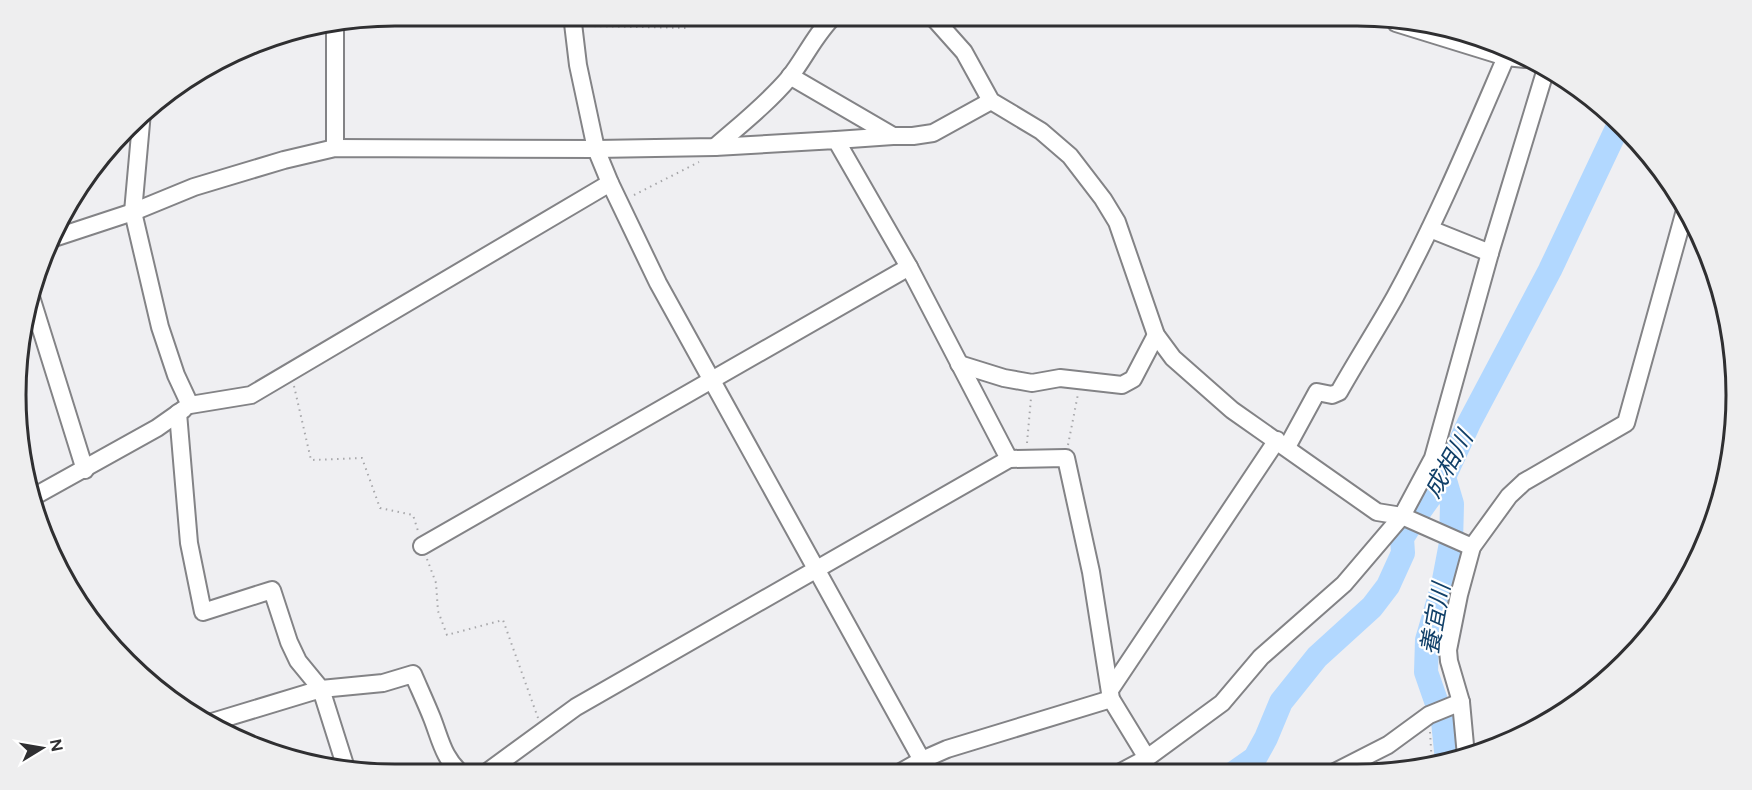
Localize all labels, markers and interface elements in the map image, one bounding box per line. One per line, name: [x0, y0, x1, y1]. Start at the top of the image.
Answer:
water label: 成相川: [1417, 423, 1480, 502]
water label: 養宜川: [1414, 578, 1456, 657]
north arrow: [12, 718, 72, 778]
text: N: [46, 737, 67, 753]

